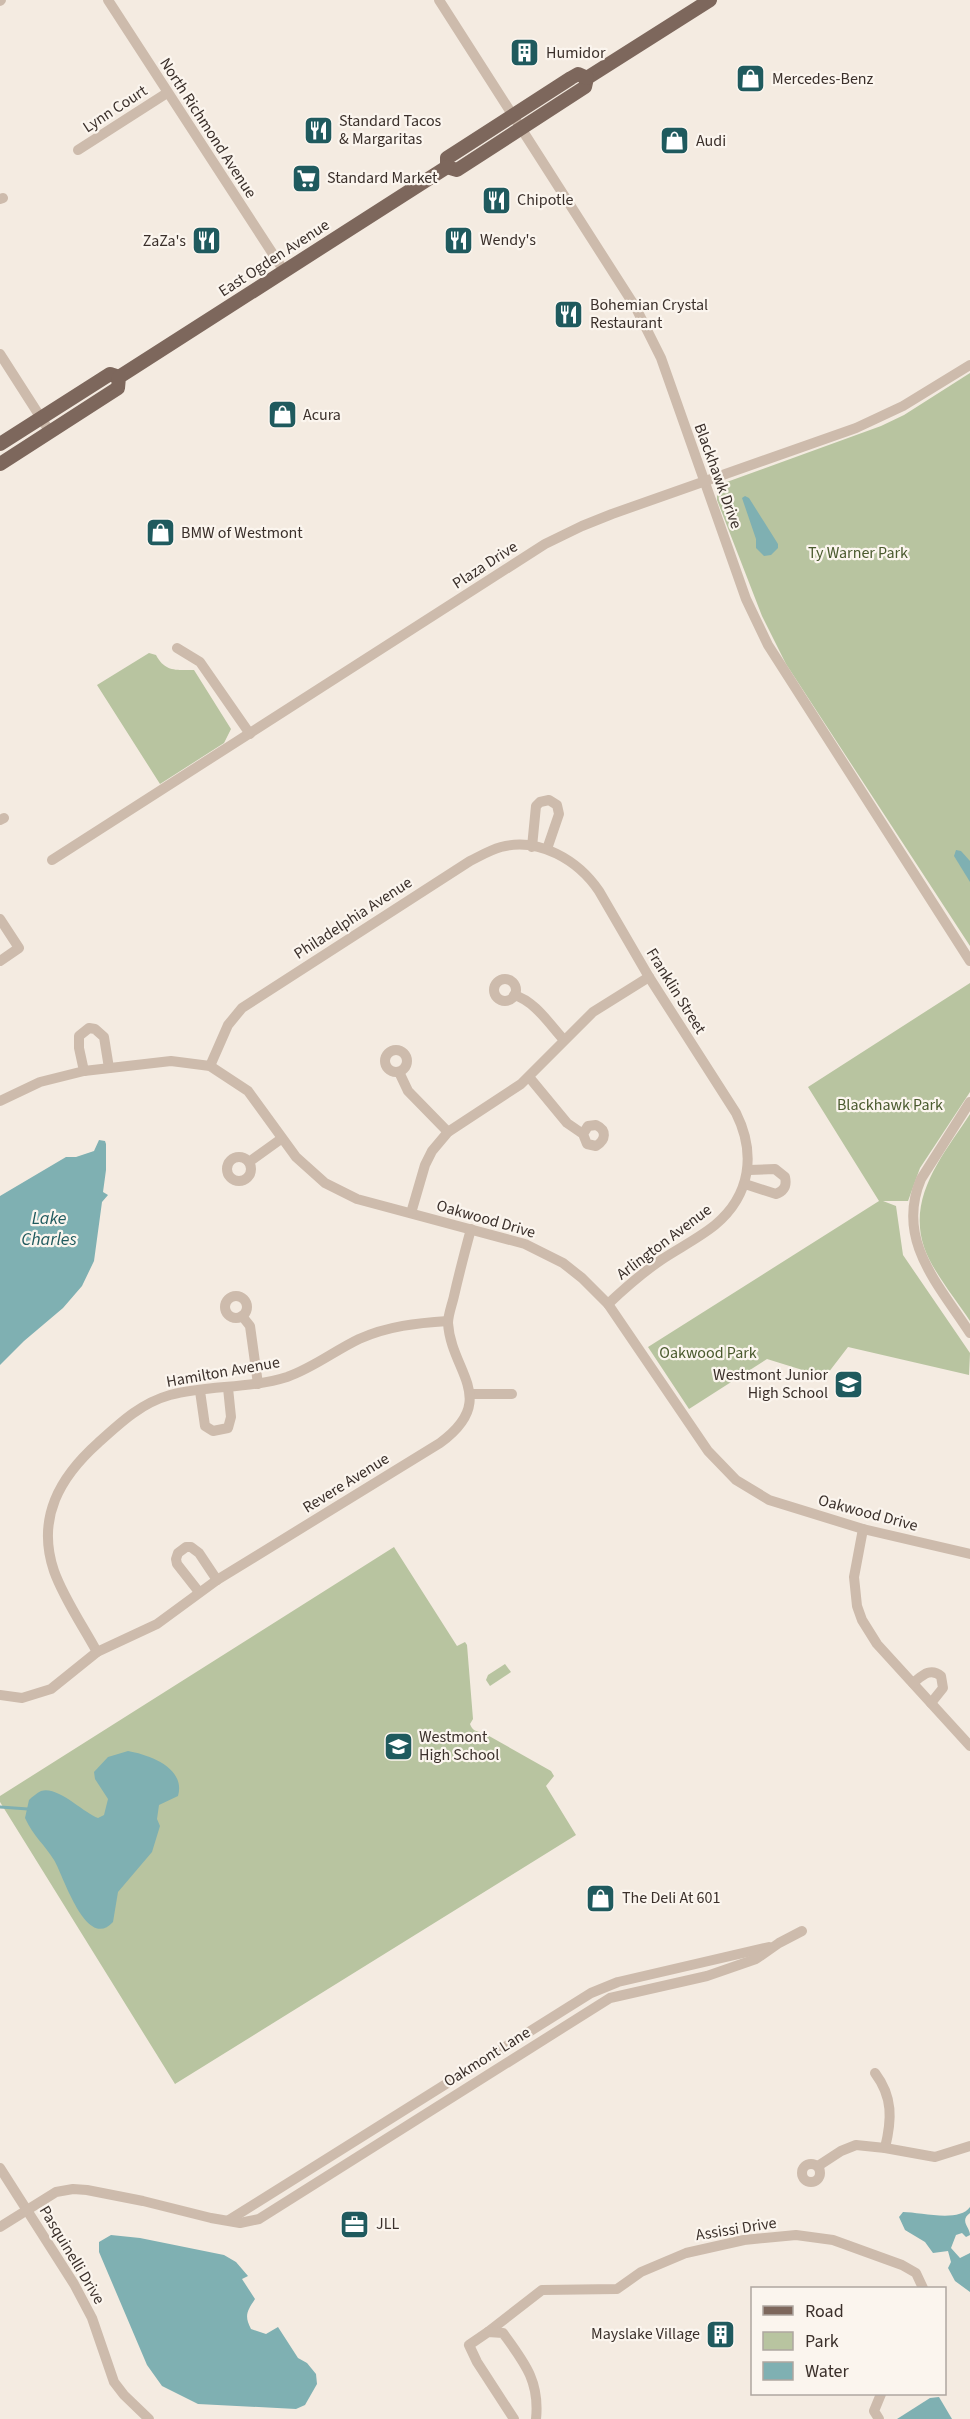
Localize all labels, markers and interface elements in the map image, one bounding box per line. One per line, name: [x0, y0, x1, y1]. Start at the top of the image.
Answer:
building icon: Humidor: [509, 37, 541, 69]
place label: Humidor: [546, 42, 606, 64]
street label: North Richmond Avenue: [154, 54, 262, 202]
shop icon: Mercedes-Benz: [735, 63, 767, 95]
place label: Mercedes-Benz: [772, 68, 874, 90]
street label: Lynn Court: [78, 80, 152, 138]
place label: Standard Tacos & Margaritas: [339, 110, 442, 150]
restaurant icon: Standard Tacos & Margaritas: [302, 114, 334, 146]
shop icon: Audi: [659, 125, 691, 157]
place label: Audi: [696, 130, 726, 152]
supermarket icon: Standard Market: [290, 162, 322, 194]
place label: Standard Market: [327, 167, 438, 189]
restaurant icon: Chipotle: [480, 184, 512, 216]
place label: Chipotle: [517, 189, 574, 211]
street label: East Ogden Avenue: [214, 214, 334, 302]
restaurant icon: Wendy's: [443, 224, 475, 256]
restaurant icon: ZaZa's: [191, 225, 223, 257]
place label: Wendy's: [480, 229, 536, 251]
place label: ZaZa's: [143, 230, 186, 252]
place label: Bohemian Crystal Restaurant: [590, 294, 708, 334]
restaurant icon: Bohemian Crystal Restaurant: [553, 298, 585, 330]
shop icon: Acura: [266, 399, 298, 431]
place label: Acura: [303, 404, 341, 426]
street label: Blackhawk Drive: [689, 420, 747, 532]
shop icon: BMW of Westmont: [144, 517, 176, 549]
place label: BMW of Westmont: [181, 522, 303, 544]
street label: Plaza Drive: [448, 536, 522, 594]
park label: Ty Warner Park: [808, 542, 908, 564]
street label: Philadelphia Avenue: [290, 871, 416, 964]
street label: Franklin Street: [641, 944, 711, 1039]
park label: Blackhawk Park: [837, 1094, 943, 1116]
street label: Oakwood Drive: [434, 1194, 538, 1244]
street label: Arlington Avenue: [612, 1199, 716, 1285]
water label: Lake Charles: [21, 1206, 77, 1252]
park label: Oakwood Park: [659, 1342, 757, 1364]
street label: Hamilton Avenue: [165, 1351, 282, 1393]
place label: Westmont Junior High School: [713, 1364, 828, 1404]
school or university icon: Westmont Junior High School: [833, 1368, 865, 1400]
street label: Revere Avenue: [299, 1448, 393, 1518]
street label: Oakwood Drive: [816, 1489, 920, 1537]
place label: Westmont High School: [419, 1726, 499, 1766]
school or university icon: Westmont High School: [382, 1730, 414, 1762]
shop icon: The Deli At 601: [585, 1882, 617, 1914]
place label: The Deli At 601: [622, 1887, 720, 1909]
street label: Oakmont Lane: [439, 2022, 535, 2092]
street label: Pasquinelli Drive: [34, 2202, 110, 2308]
office icon: JLL: [339, 2208, 371, 2240]
street label: Assissi Drive: [694, 2212, 778, 2246]
place label: JLL: [376, 2213, 399, 2235]
legend: [751, 2287, 946, 2395]
text: Road: [805, 2299, 844, 2324]
building icon: Mayslake Village: [705, 2318, 737, 2350]
place label: Mayslake Village: [591, 2323, 700, 2345]
text: Park: [805, 2329, 839, 2354]
text: Water: [805, 2359, 849, 2384]

